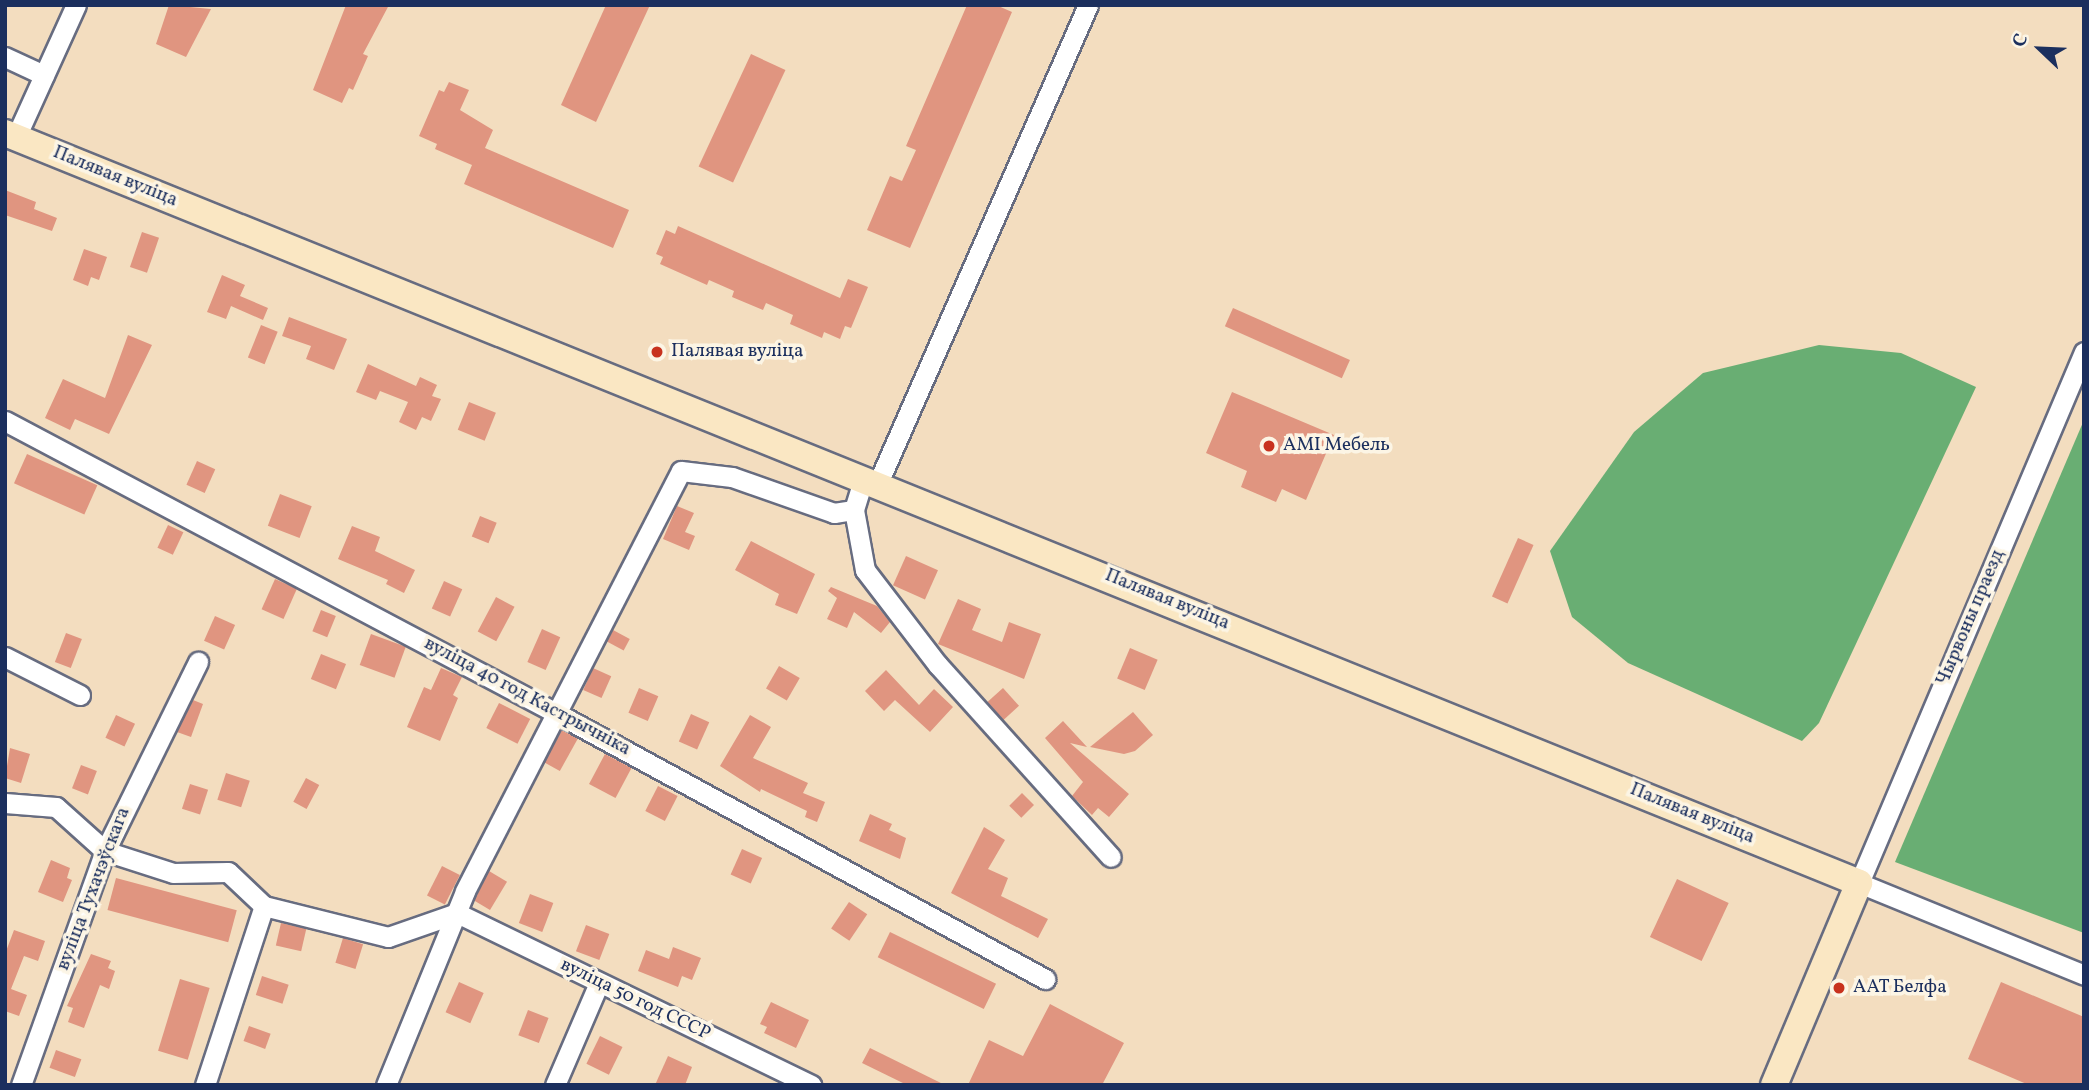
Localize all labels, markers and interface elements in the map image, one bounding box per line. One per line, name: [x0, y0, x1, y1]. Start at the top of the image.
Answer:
north arrow: [2005, 14, 2075, 84]
text: С: [2006, 30, 2035, 51]
street label: Палявая вуліца: [49, 142, 181, 212]
place label: Палявая вуліца: [671, 341, 804, 363]
marker: Палявая вуліца: [649, 344, 665, 360]
place label: AMI Мебель: [1283, 435, 1390, 457]
marker: AMI Мебель: [1261, 438, 1277, 454]
street label: Чырвоны праезд: [1932, 547, 2010, 689]
street label: Палявая вуліца: [1101, 565, 1233, 635]
street label: вуліца 40 год Кастрычніка: [420, 633, 634, 761]
street label: Палявая вуліца: [1626, 779, 1758, 849]
street label: вуліца Тухачэўскага: [52, 804, 136, 974]
street label: вуліца 50 год СССР: [556, 954, 714, 1046]
place label: ААТ Белфа: [1853, 977, 1947, 999]
marker: ААТ Белфа: [1831, 980, 1847, 996]

